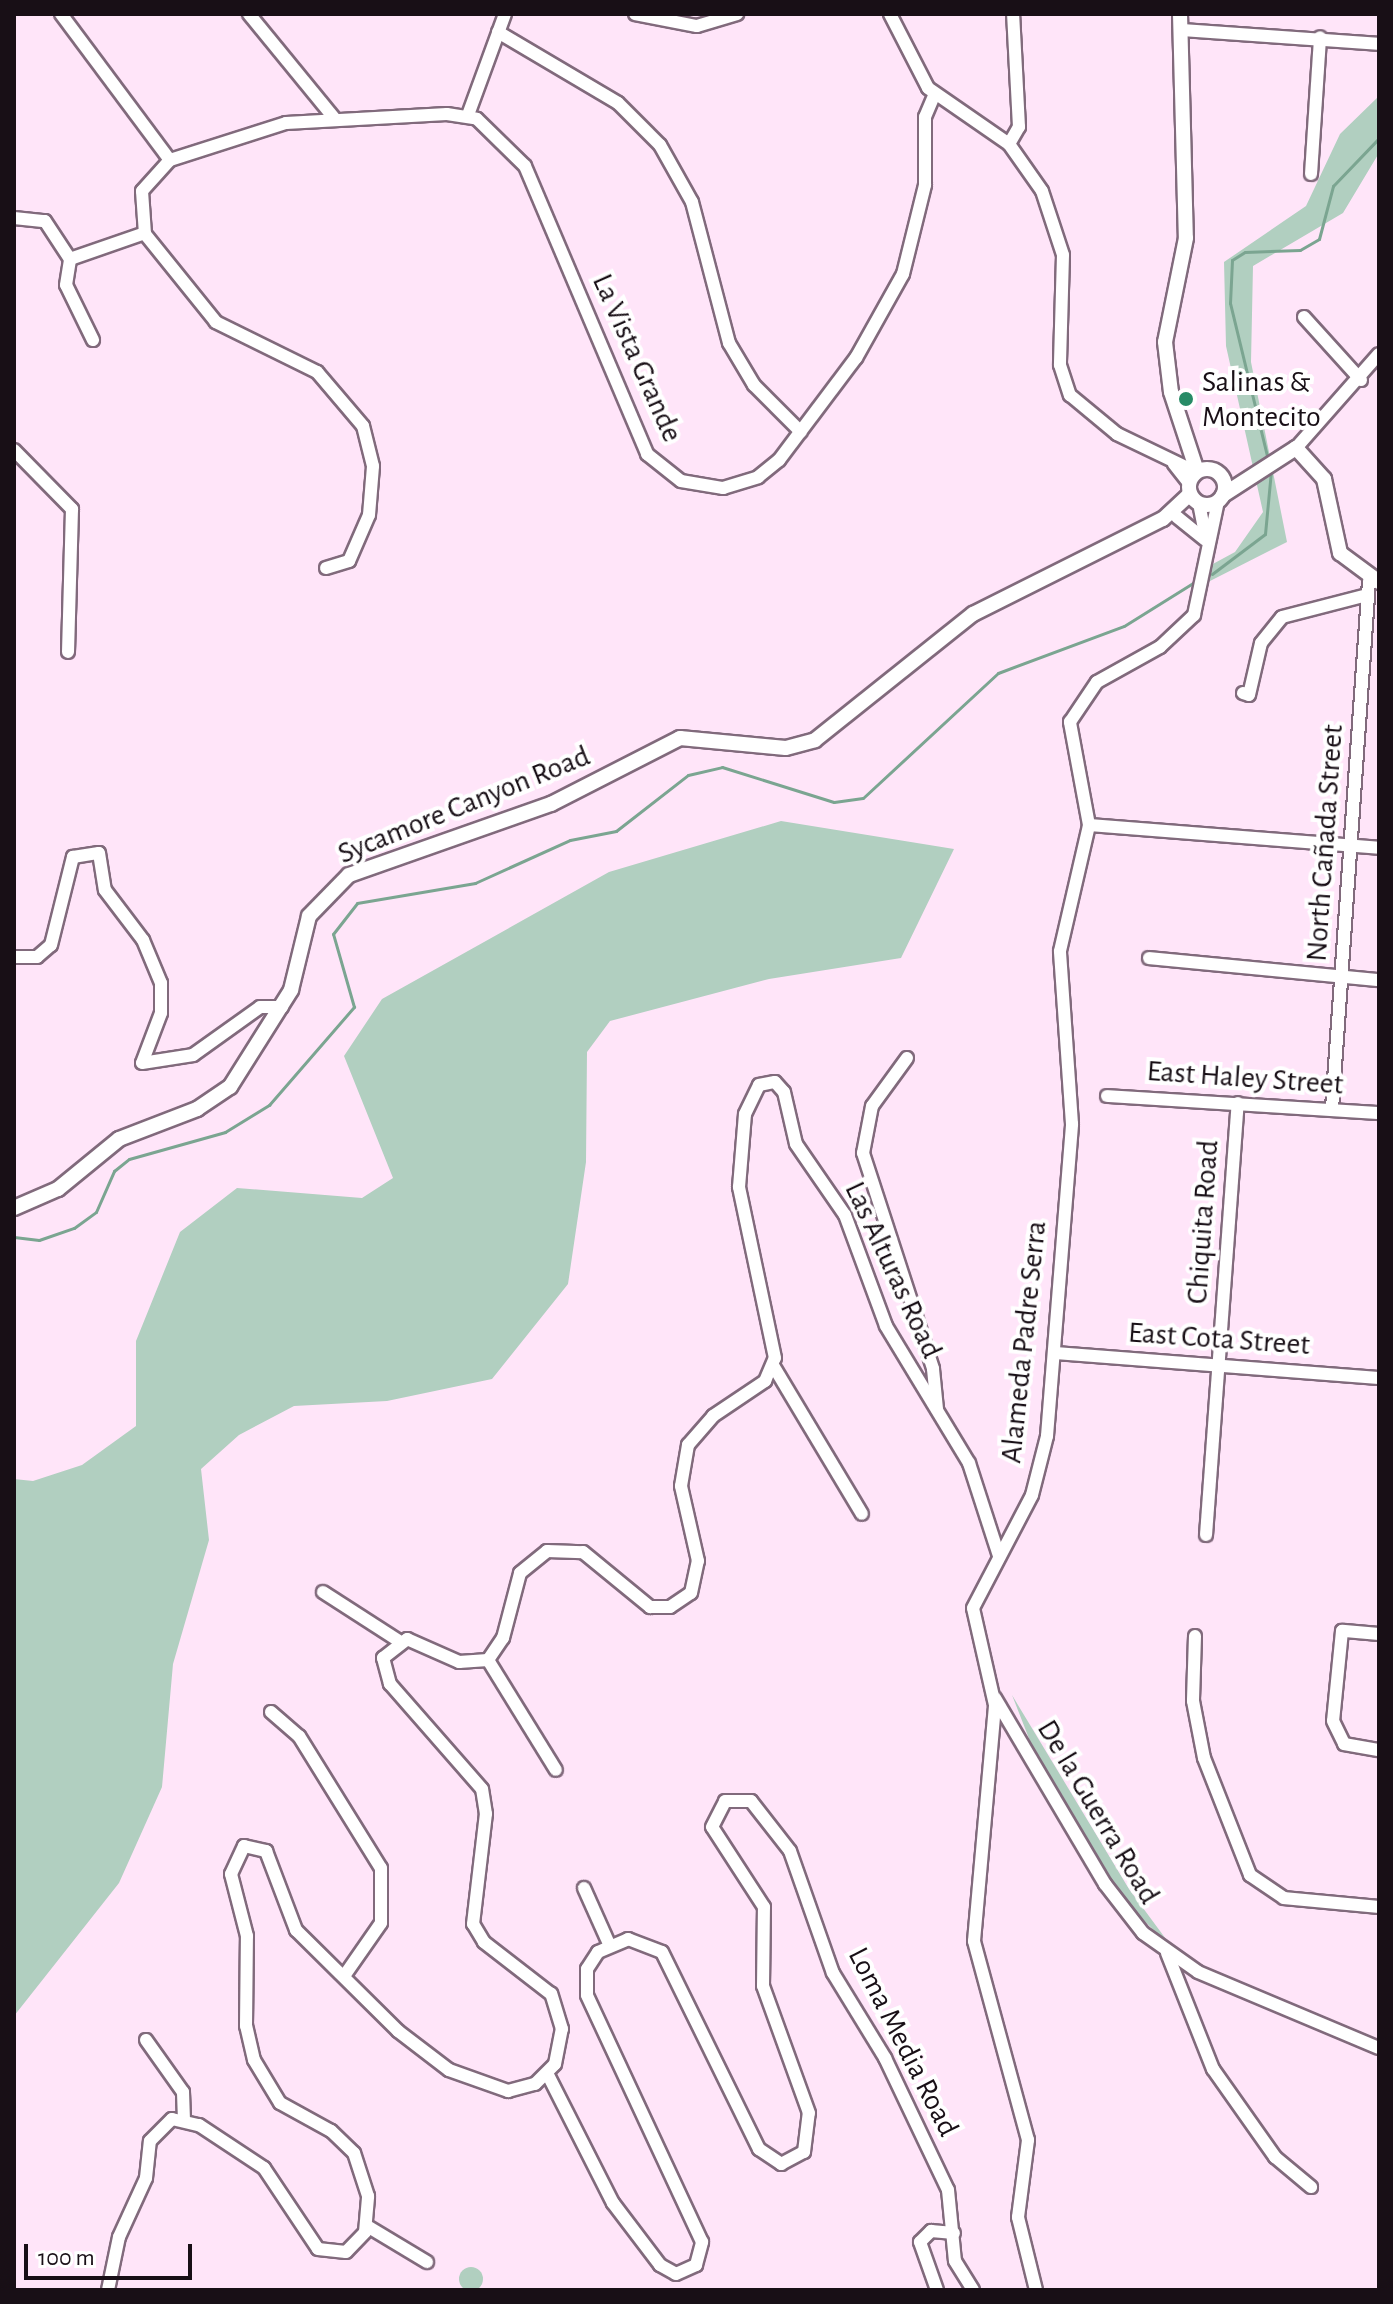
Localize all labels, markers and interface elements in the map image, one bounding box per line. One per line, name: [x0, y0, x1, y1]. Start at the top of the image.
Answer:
street label: La Vista Grande: [584, 268, 690, 448]
place label: Salinas & Montecito: [1202, 364, 1321, 434]
marker: Salinas & Montecito: [1177, 390, 1195, 408]
street label: North Cañada Street: [1299, 723, 1351, 963]
street label: Sycamore Canyon Road: [333, 738, 595, 872]
street label: East Haley Street: [1146, 1053, 1344, 1103]
street label: Chiquita Road: [1179, 1139, 1227, 1305]
street label: Las Alturas Road: [836, 1176, 950, 1364]
street label: Alameda Padre Serra: [993, 1219, 1055, 1465]
street label: East Cota Street: [1127, 1315, 1311, 1363]
street label: De la Guerra Road: [1029, 1713, 1167, 1911]
street label: Loma Media Road: [840, 1941, 966, 2143]
scale bar: [28, 2228, 196, 2278]
text: 100 m: [38, 2246, 95, 2270]

